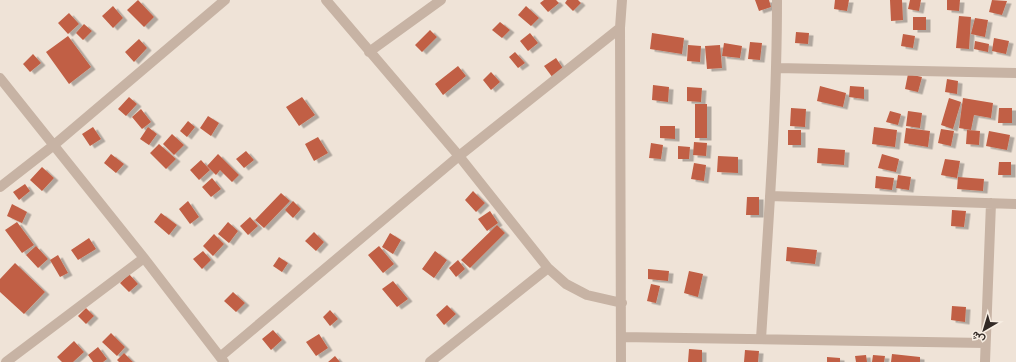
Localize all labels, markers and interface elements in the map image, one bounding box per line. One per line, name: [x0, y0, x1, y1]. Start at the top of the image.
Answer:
north arrow: [964, 310, 1004, 350]
text: ش: [968, 328, 987, 347]

